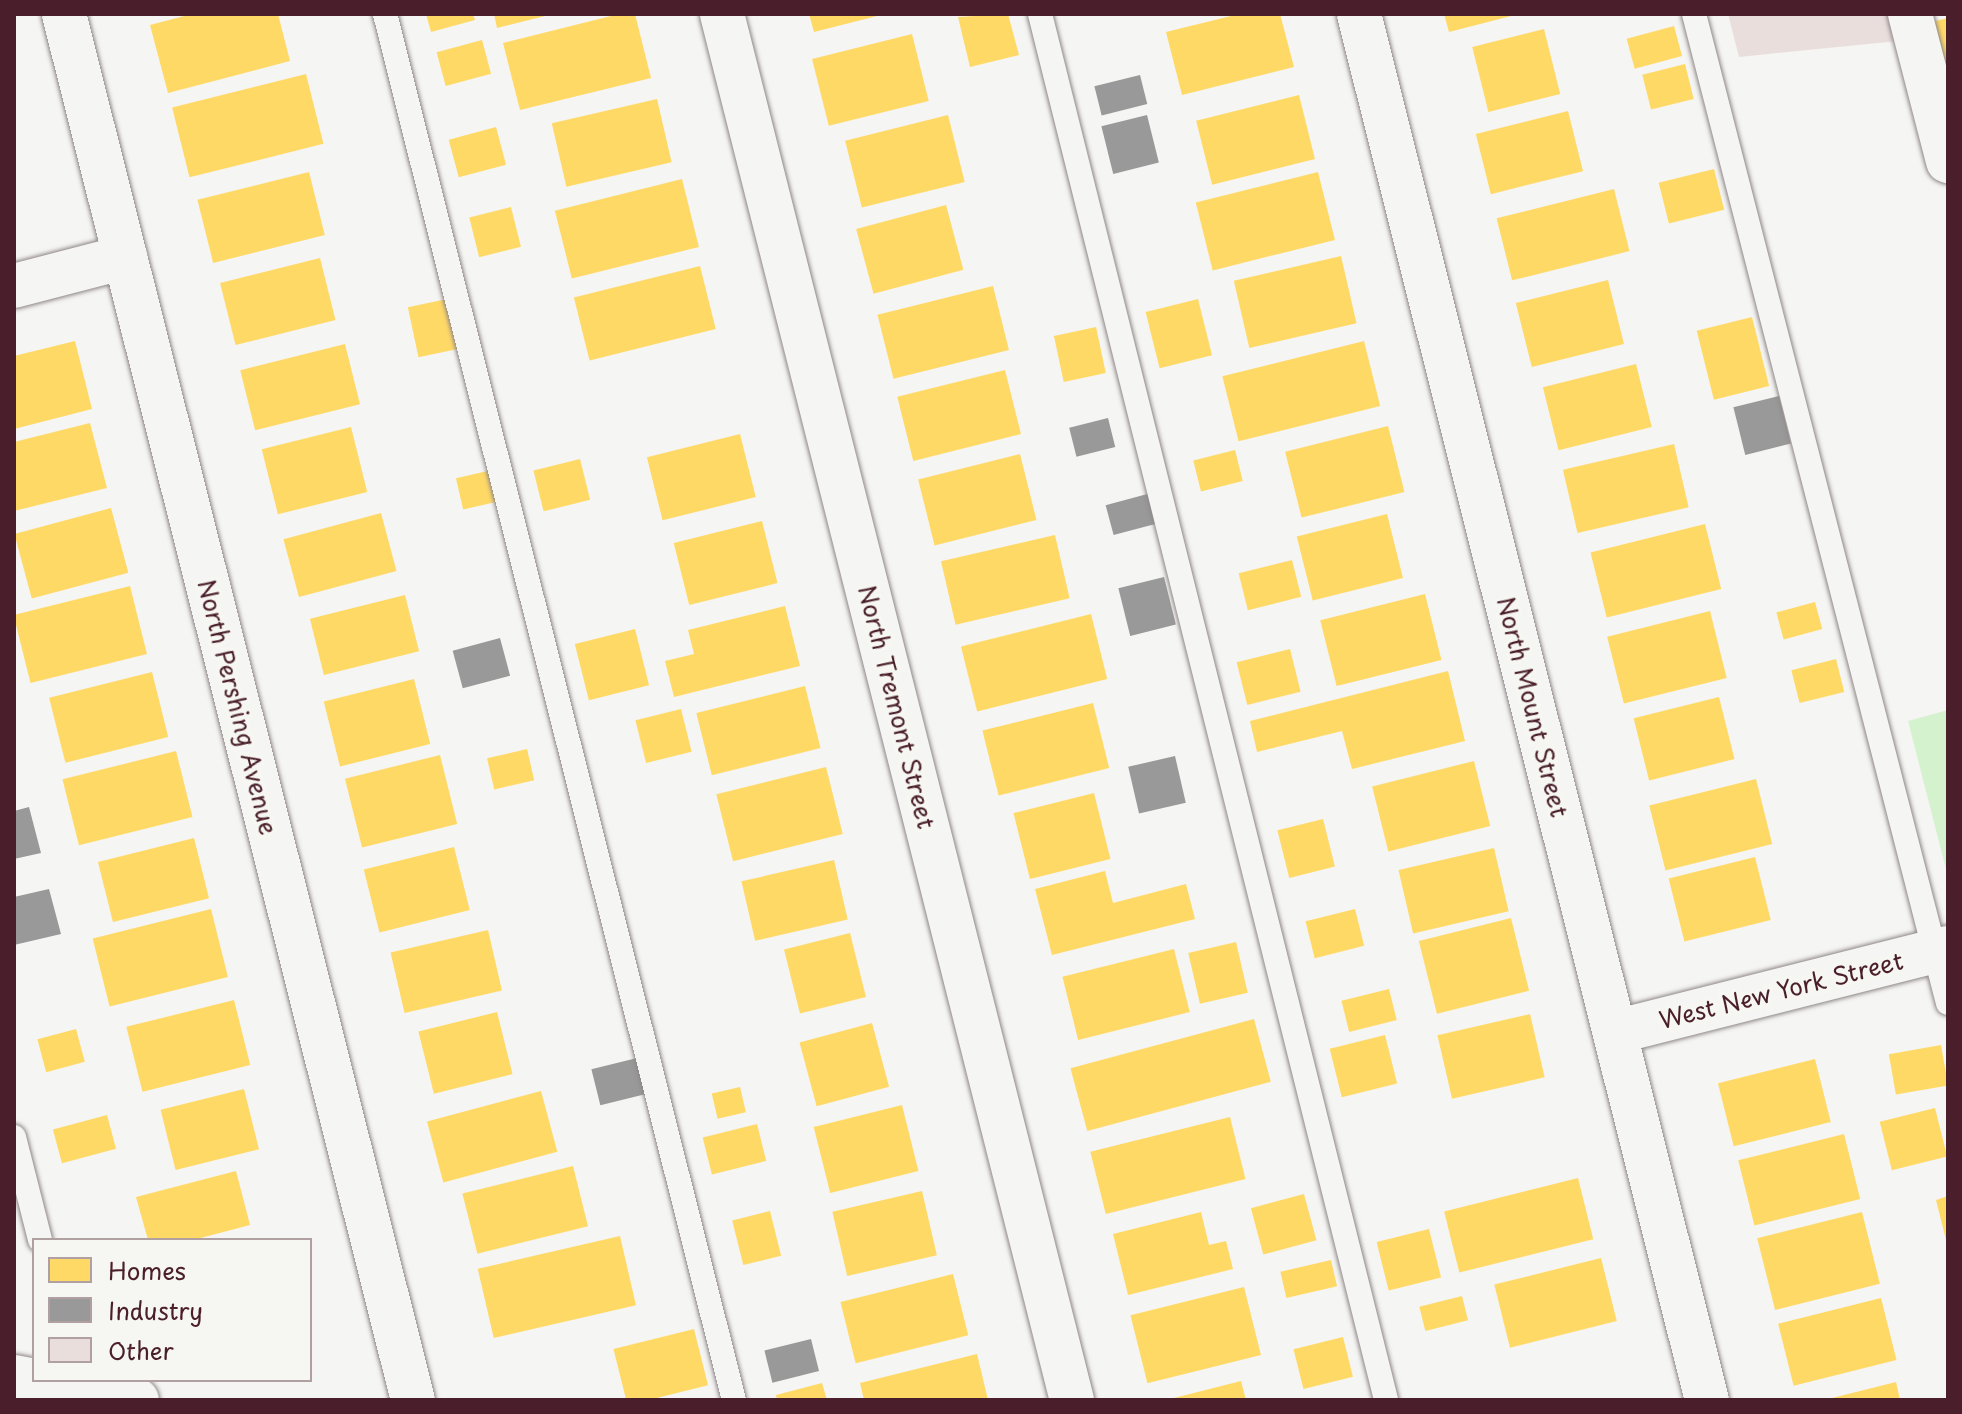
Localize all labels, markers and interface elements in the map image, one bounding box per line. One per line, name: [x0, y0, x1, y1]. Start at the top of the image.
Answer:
street label: North Pershing Avenue: [192, 577, 284, 837]
street label: North Tremont Street: [853, 582, 941, 832]
street label: North Mount Street: [1491, 593, 1575, 821]
street label: West New York Street: [1655, 946, 1907, 1034]
legend: [32, 1238, 312, 1382]
text: Homes: [108, 1252, 186, 1288]
text: Industry: [108, 1292, 203, 1328]
text: Other: [108, 1332, 174, 1368]

